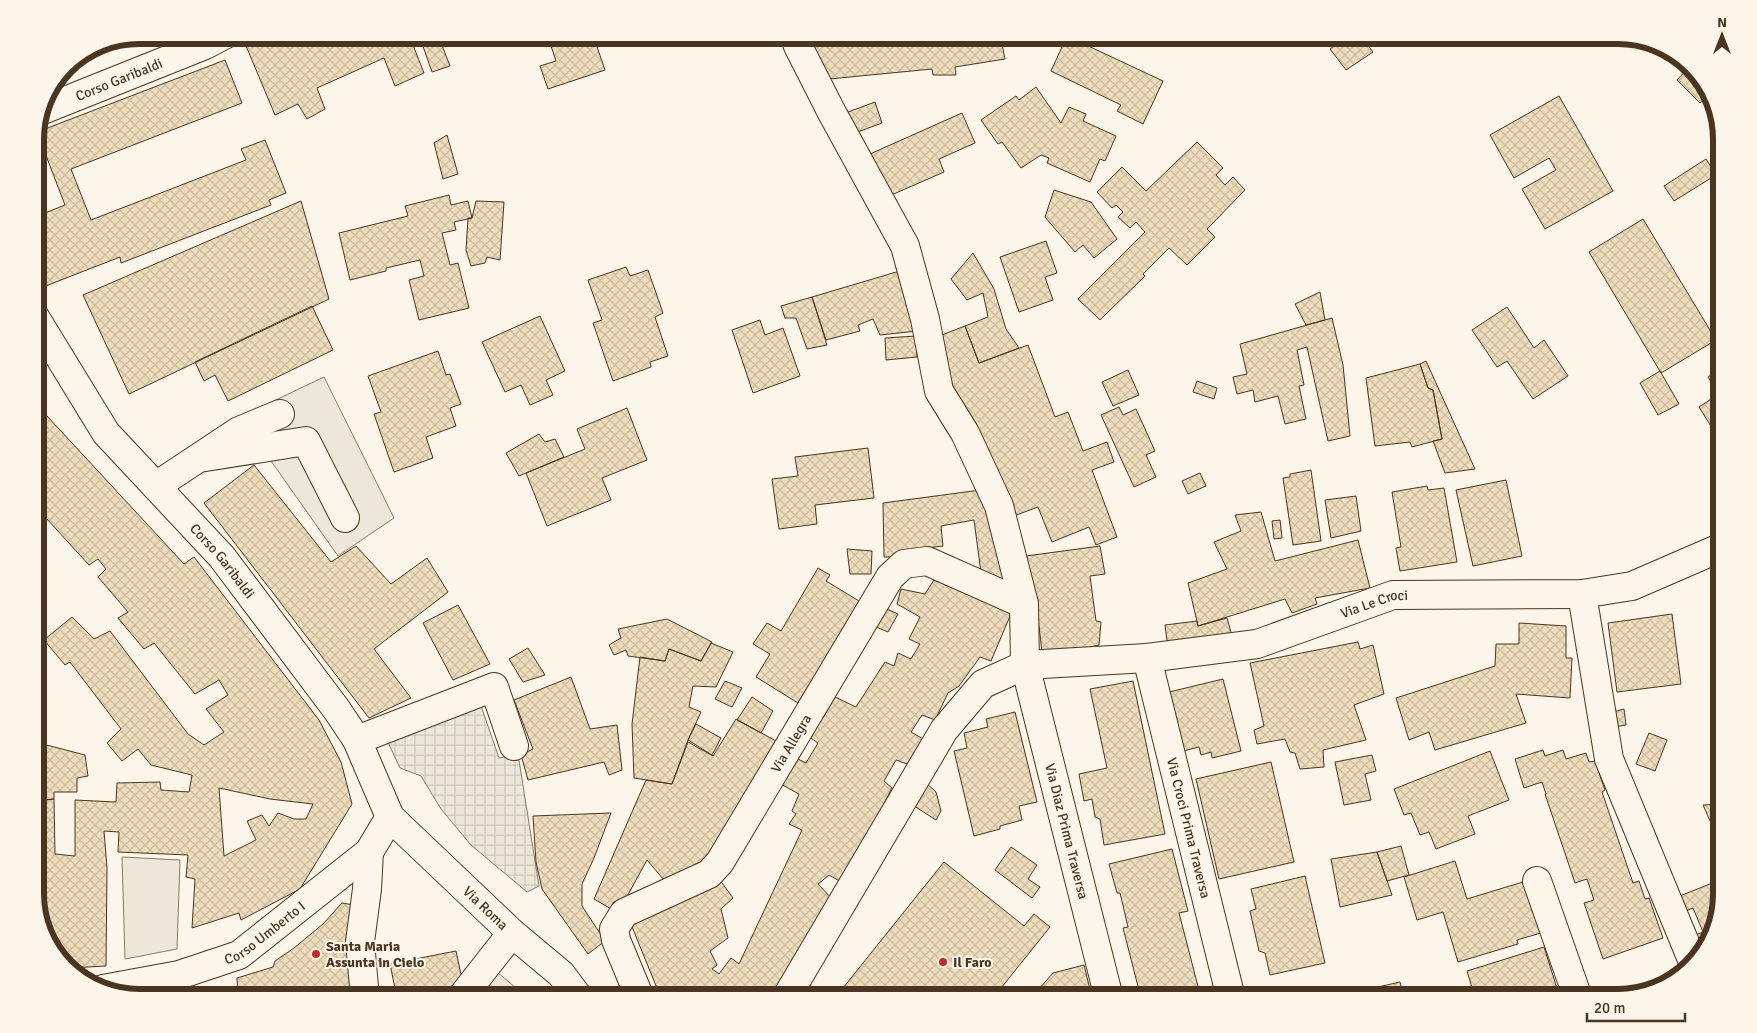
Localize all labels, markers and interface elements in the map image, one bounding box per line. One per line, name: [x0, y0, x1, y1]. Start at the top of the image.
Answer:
north arrow: [1697, 10, 1747, 60]
text: N: [1717, 14, 1727, 31]
street label: Corso Garibaldi: [73, 54, 165, 104]
street label: Corso Garibaldi: [186, 520, 258, 602]
street label: Via Le Croci: [1338, 586, 1408, 622]
street label: Via Allegra: [767, 711, 815, 775]
street label: Via Croci Prima Traversa: [1163, 756, 1215, 900]
street label: Via Diaz Prima Traversa: [1042, 761, 1092, 901]
street label: Via Roma: [460, 883, 512, 933]
street label: Corso Umberto I: [222, 897, 309, 968]
place label: Santa Maria Assunta in Cielo: [326, 938, 424, 971]
marker: Santa Maria Assunta in Cielo: [310, 948, 322, 960]
place label: Il Faro: [953, 954, 992, 971]
marker: Il Faro: [937, 956, 949, 968]
scale bar: [1587, 990, 1684, 1022]
text: 20 m: [1594, 999, 1625, 1017]

